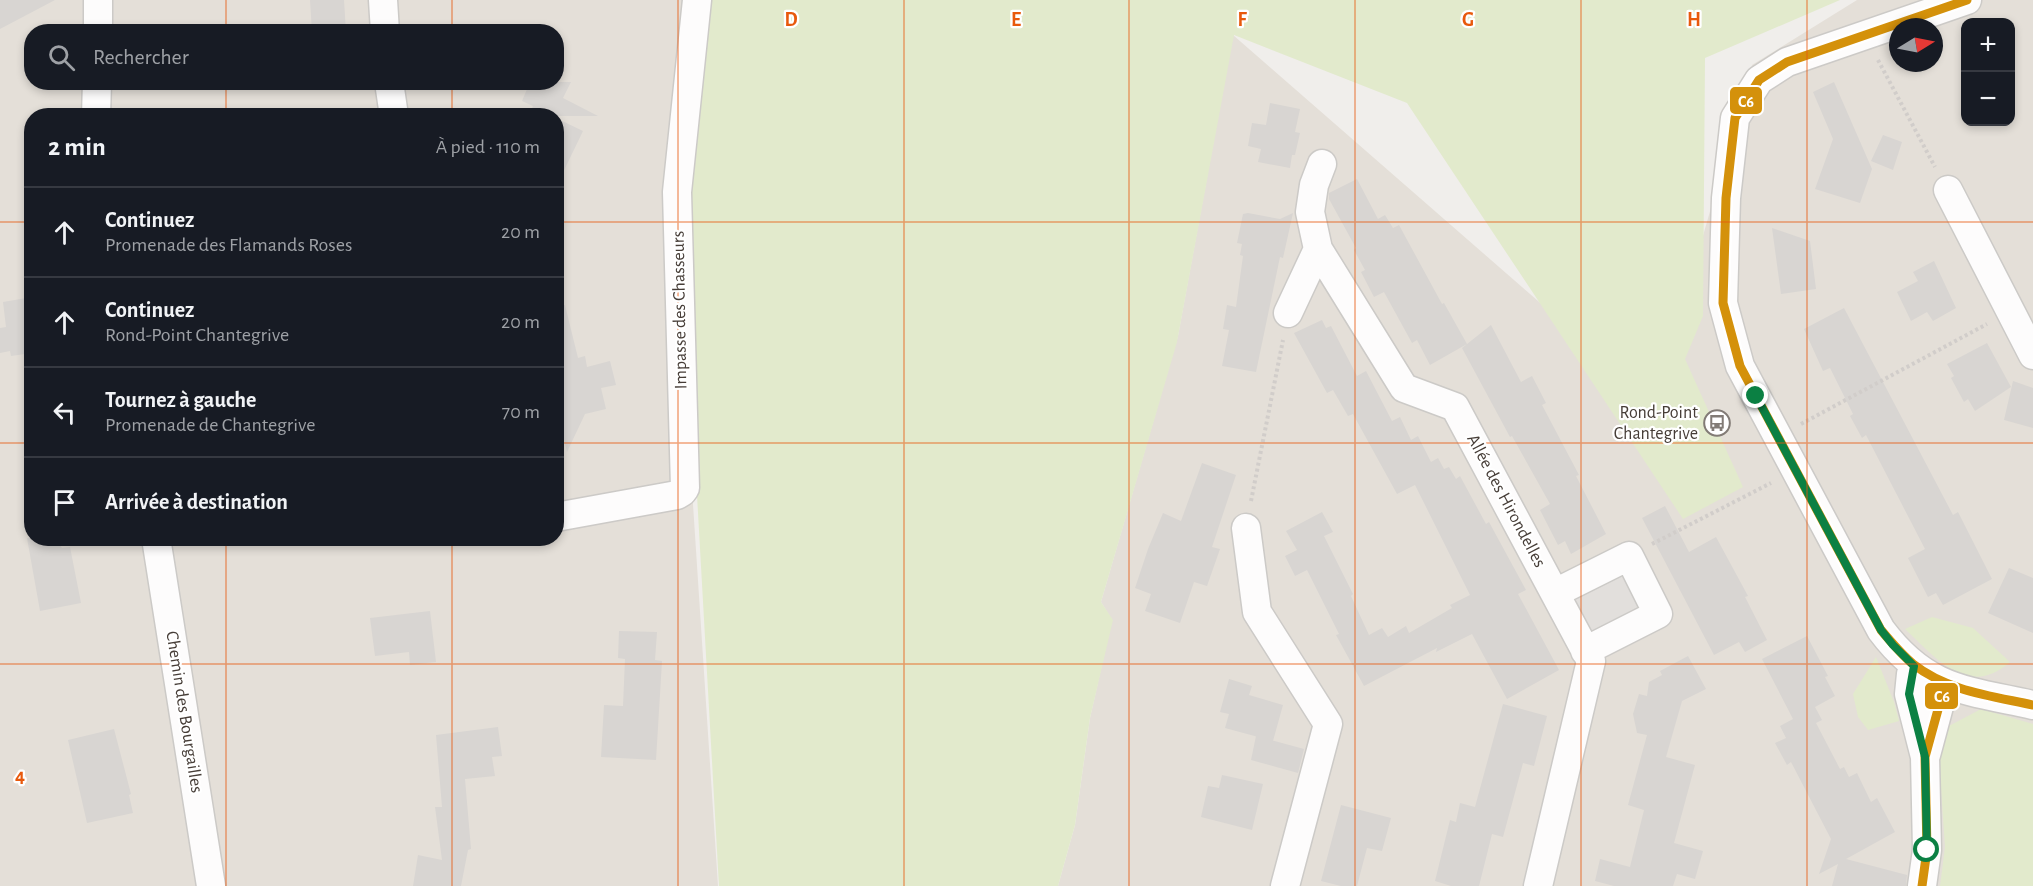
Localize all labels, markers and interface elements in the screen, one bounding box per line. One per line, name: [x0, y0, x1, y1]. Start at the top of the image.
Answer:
text: D: [784, 10, 798, 30]
text: E: [1011, 10, 1021, 30]
text: F: [1237, 10, 1247, 30]
text: G: [1462, 10, 1474, 30]
text: H: [1687, 10, 1701, 30]
north arrow: [1889, 18, 1943, 72]
map controls: [1961, 18, 2015, 126]
button: +: [1961, 18, 2015, 72]
search box: [24, 24, 564, 90]
icon: search: [45, 41, 78, 74]
text: Rechercher: [93, 46, 189, 68]
button: −: [1961, 72, 2015, 126]
line badge: C6: [1729, 86, 1763, 115]
text: C6: [1738, 94, 1754, 110]
text: 2 min: [48, 134, 106, 160]
text: À pied · 110 m: [436, 137, 540, 157]
text: Continuez: [105, 209, 194, 231]
icon: ahead: [48, 216, 81, 249]
text: 20 m: [501, 222, 540, 242]
street label: Impasse des Chasseurs: [670, 231, 690, 389]
text: Promenade des Flamands Roses: [105, 235, 352, 255]
text: Continuez: [105, 299, 194, 321]
icon: ahead: [48, 306, 81, 339]
text: 20 m: [501, 312, 540, 332]
text: Rond-Point Chantegrive: [105, 325, 289, 345]
route end: [1742, 382, 1768, 408]
text: Tournez à gauche: [105, 389, 256, 411]
icon: left: [48, 396, 81, 429]
text: 70 m: [502, 402, 540, 422]
place label: Rond-Point Chantegrive: [1614, 404, 1698, 443]
bus stop icon: Rond-Point Chantegrive: [1702, 408, 1732, 438]
text: Promenade de Chantegrive: [105, 415, 315, 435]
street label: Allée des Hirondelles: [1463, 431, 1549, 571]
icon: arrive: [48, 486, 81, 519]
text: Arrivée à destination: [105, 491, 288, 513]
street label: Chemin des Bourgailles: [162, 630, 206, 794]
line badge: C6: [1924, 682, 1959, 710]
text: C6: [1934, 689, 1950, 705]
text: 4: [15, 766, 25, 786]
route start: [1913, 836, 1939, 862]

